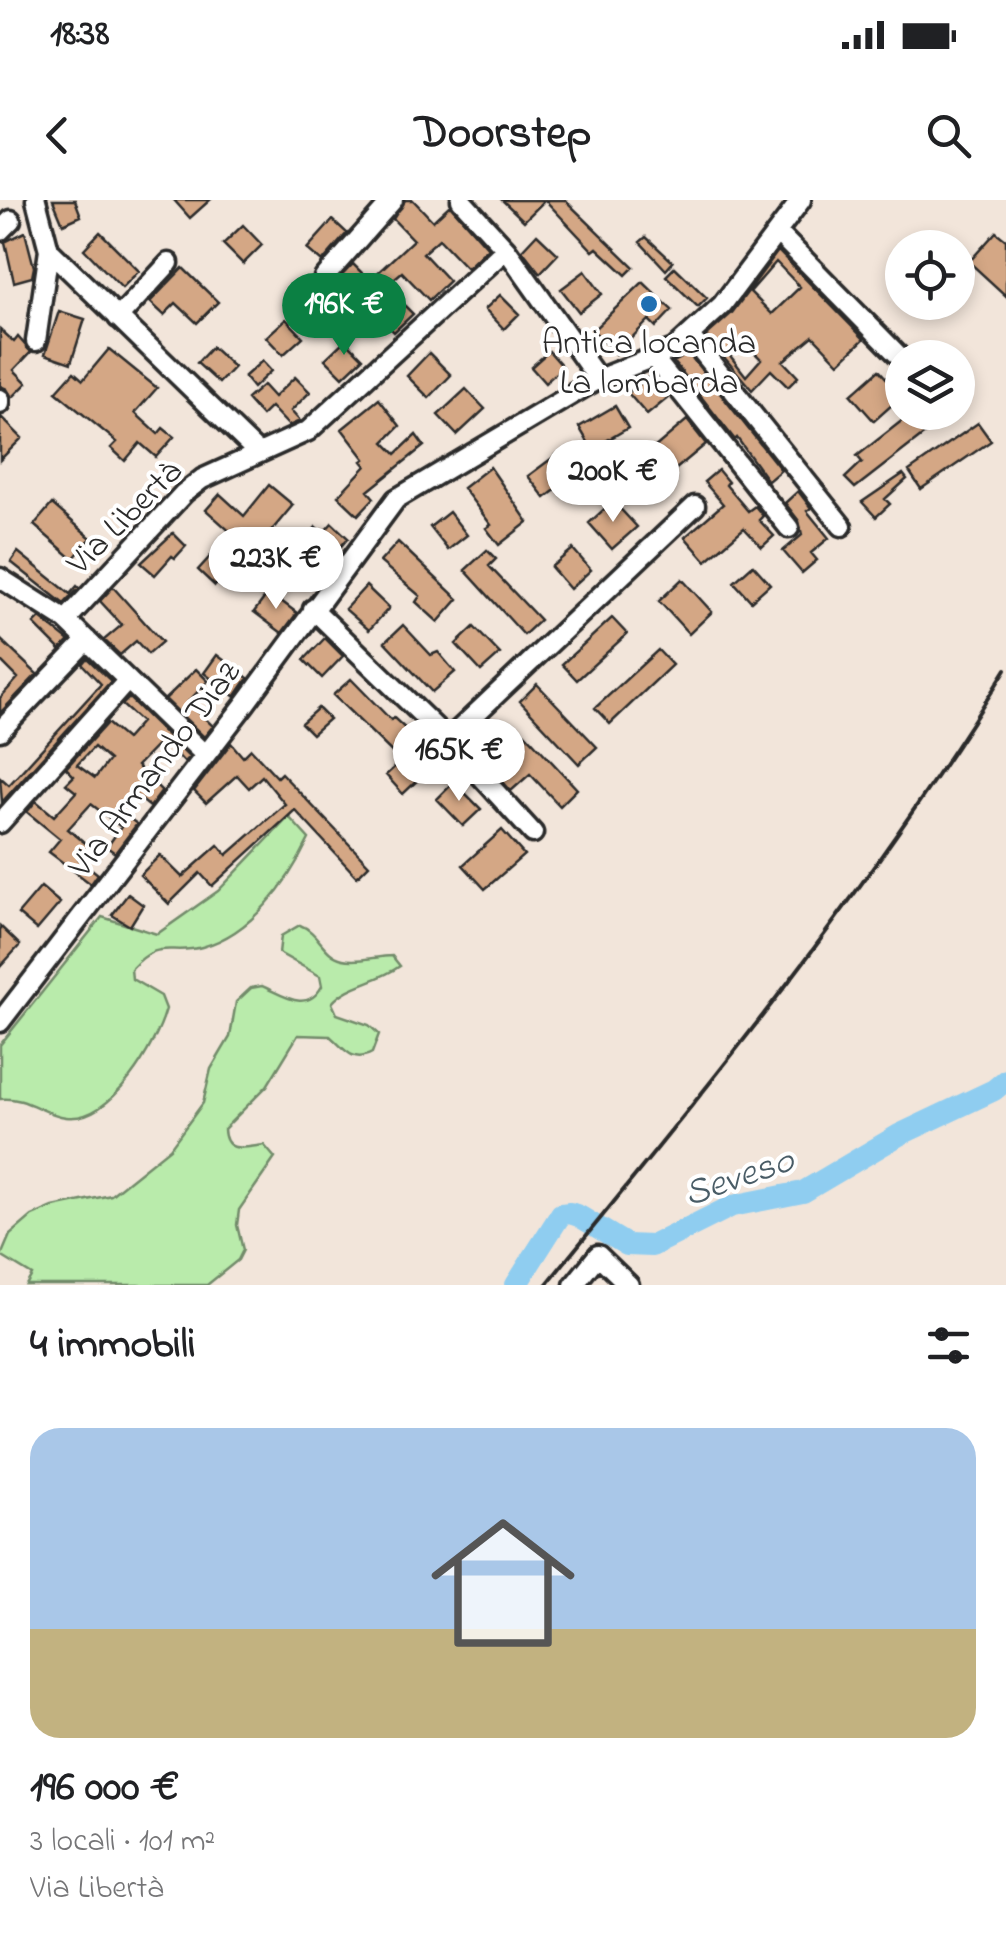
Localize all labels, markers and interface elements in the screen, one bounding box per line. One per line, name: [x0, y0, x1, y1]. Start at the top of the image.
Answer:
text: 18:38: [50, 7, 110, 63]
text: Doorstep: [415, 102, 591, 168]
icon: back: [30, 108, 85, 163]
icon: search: [921, 108, 976, 163]
map controls: [885, 230, 975, 430]
button: locate: [885, 230, 975, 320]
pin: 196K €: [263, 273, 425, 358]
text: 196K €: [304, 282, 384, 329]
marker: Antica locanda La lombarda: [638, 293, 660, 315]
place label: Antica locanda La lombarda: [542, 319, 756, 410]
button: layers: [885, 340, 975, 430]
pin: 200K €: [532, 440, 694, 525]
street label: Via Libertà: [55, 449, 195, 589]
text: 200K €: [568, 449, 658, 496]
pin: 223K €: [195, 527, 357, 612]
text: 223K €: [231, 536, 321, 583]
street label: Via Armando Diaz: [57, 651, 255, 890]
pin: 165K €: [378, 719, 540, 804]
text: 165K €: [415, 728, 503, 775]
water label: Seveso: [677, 1133, 803, 1224]
text: 4 immobili: [30, 1315, 195, 1376]
icon: filters: [921, 1318, 976, 1373]
icon: home: [413, 1493, 593, 1673]
text: 196 000 €: [30, 1758, 179, 1819]
text: 3 locali · 101 m²: [30, 1819, 215, 1866]
text: Via Libertà: [30, 1866, 163, 1913]

